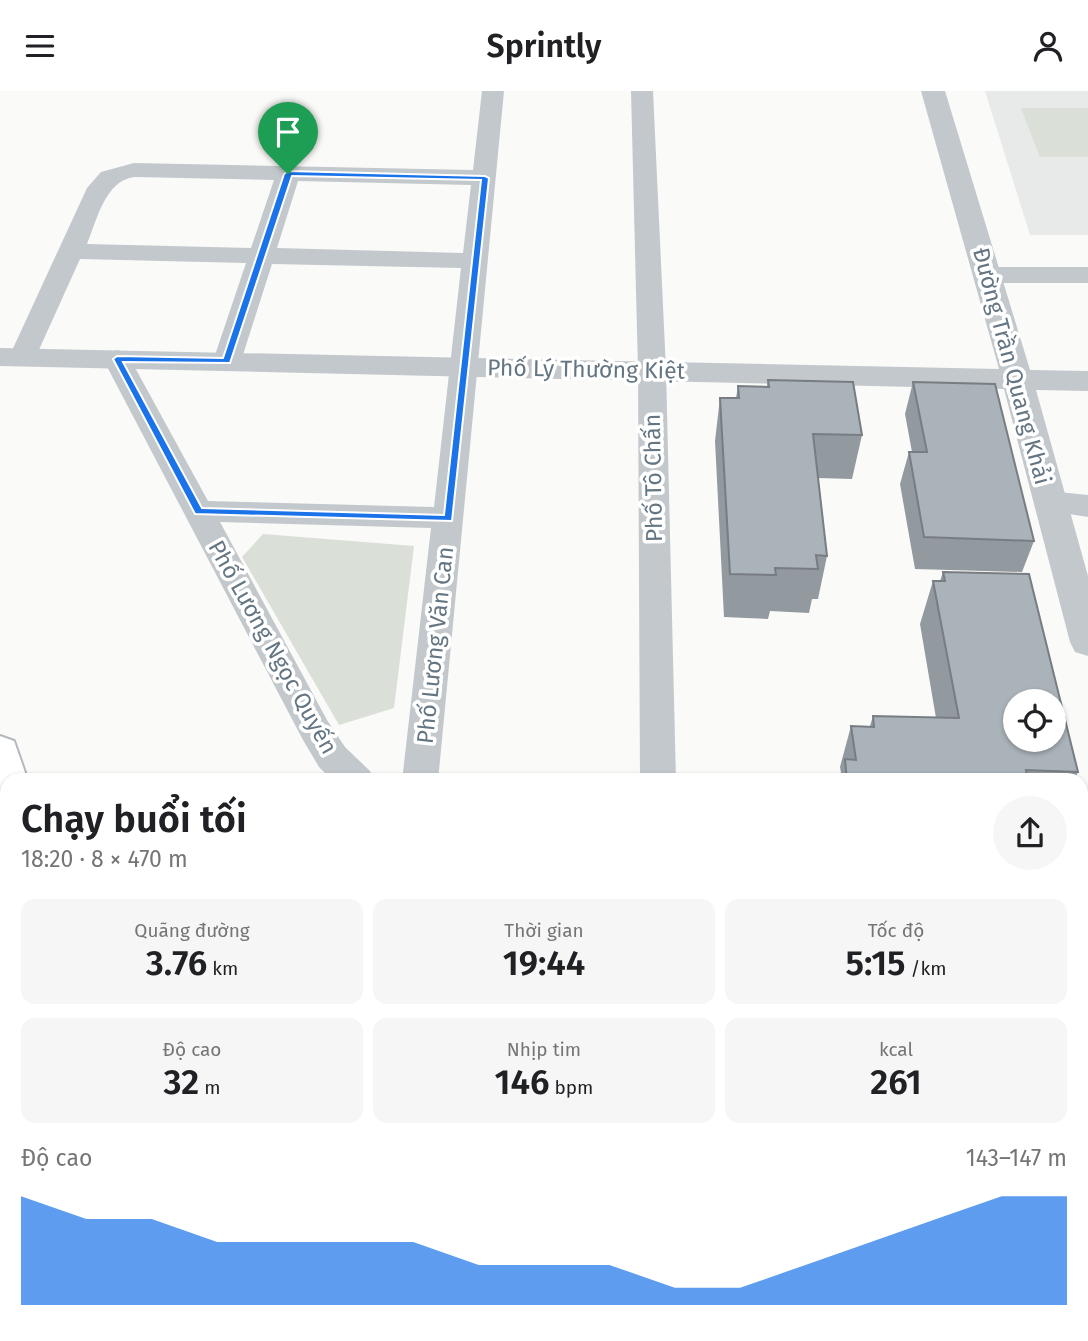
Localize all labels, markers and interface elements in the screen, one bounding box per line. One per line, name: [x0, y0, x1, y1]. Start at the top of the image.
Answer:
icon: menu: [21, 27, 59, 65]
text: Sprintly: [487, 27, 601, 65]
icon: person: [1029, 27, 1067, 65]
pin: [258, 102, 318, 174]
icon: arrive: [269, 113, 307, 151]
street label: Đường Trần Quang Khải: [967, 244, 1057, 488]
street label: Phố Lý Thường Kiệt: [487, 353, 686, 385]
street label: Phố Tô Chấn: [638, 414, 668, 542]
street label: Phố Lương Ngọc Quyến: [203, 535, 343, 759]
street label: Phố Lương Văn Can: [411, 545, 459, 745]
map controls: [1003, 689, 1066, 752]
button: locate: [1003, 689, 1066, 752]
text: Chạy buổi tối: [21, 796, 247, 842]
button: share: [993, 796, 1067, 870]
text: 18:20 · 8 × 470 m: [21, 845, 188, 873]
text: Quãng đường: [134, 919, 250, 942]
text: Thời gian: [504, 919, 584, 942]
text: Tốc độ: [868, 919, 924, 942]
text: 3.76: [146, 942, 207, 984]
text: 19:44: [503, 942, 585, 984]
text: 5:15: [846, 942, 906, 984]
text: km: [207, 957, 238, 980]
text: /km: [906, 957, 946, 980]
text: Độ cao: [163, 1038, 221, 1061]
text: Nhịp tim: [507, 1038, 581, 1061]
text: kcal: [879, 1038, 913, 1061]
text: 32: [164, 1061, 199, 1103]
text: 146: [495, 1061, 550, 1103]
text: 261: [870, 1061, 922, 1103]
text: m: [199, 1076, 220, 1099]
text: bpm: [550, 1076, 593, 1099]
text: Độ cao: [21, 1144, 92, 1172]
text: 143–147 m: [966, 1144, 1067, 1172]

